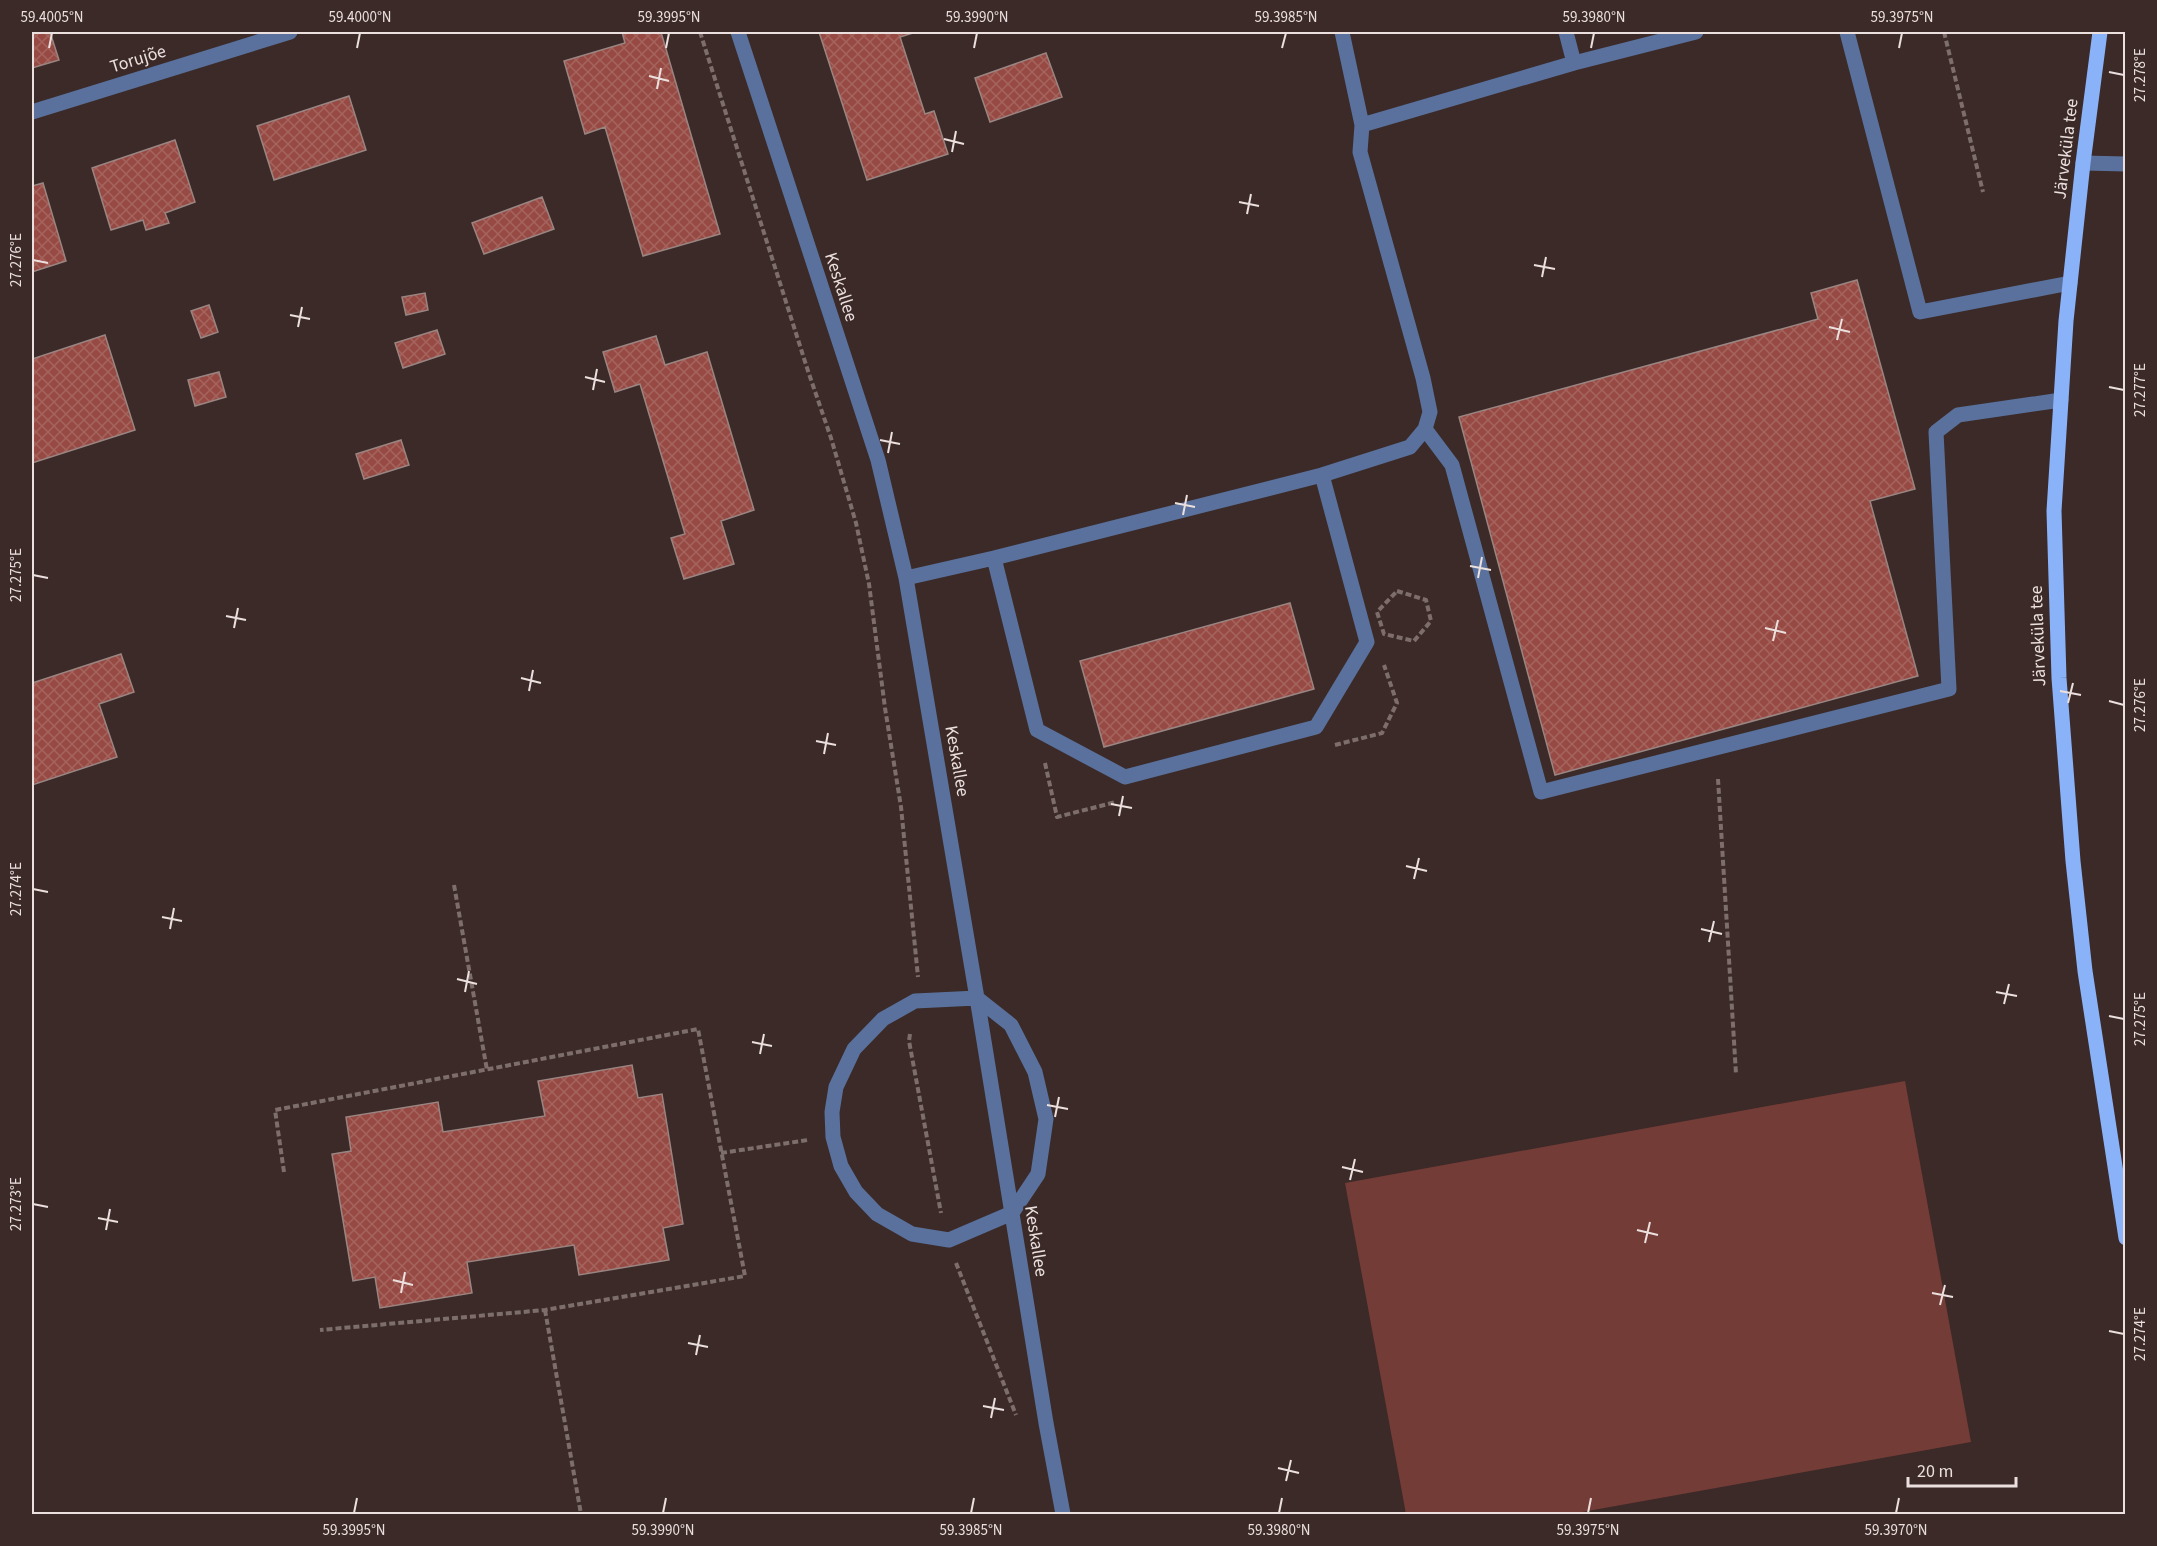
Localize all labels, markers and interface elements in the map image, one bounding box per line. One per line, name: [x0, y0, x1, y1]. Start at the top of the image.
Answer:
text: 59.4005°N: [20, 7, 84, 28]
text: 59.4000°N: [328, 7, 392, 28]
text: 59.3995°N: [637, 7, 701, 28]
text: 59.3990°N: [945, 7, 1009, 28]
text: 59.3985°N: [1254, 7, 1318, 28]
text: 59.3980°N: [1562, 7, 1626, 28]
text: 59.3975°N: [1870, 7, 1934, 28]
street label: Torujõe: [107, 39, 169, 79]
text: 27.278°E: [2130, 48, 2151, 102]
street label: Järveküla tee: [2047, 97, 2085, 201]
text: 27.276°E: [6, 233, 27, 287]
street label: Keskallee: [818, 249, 864, 325]
text: 27.277°E: [2130, 363, 2151, 417]
text: 27.275°E: [6, 548, 27, 602]
street label: Järveküla tee: [2024, 585, 2052, 687]
text: 27.276°E: [2130, 678, 2151, 732]
street label: Keskallee: [938, 724, 976, 798]
text: 27.274°E: [6, 862, 27, 916]
text: 27.275°E: [2130, 992, 2151, 1046]
text: 27.273°E: [6, 1177, 27, 1231]
street label: Keskallee: [1018, 1204, 1054, 1278]
text: 27.274°E: [2130, 1307, 2151, 1361]
scale bar: [1908, 1450, 2016, 1488]
text: 20 m: [1917, 1459, 1953, 1484]
text: 59.3995°N: [322, 1520, 386, 1541]
text: 59.3990°N: [631, 1520, 695, 1541]
text: 59.3985°N: [939, 1520, 1003, 1541]
text: 59.3980°N: [1247, 1520, 1311, 1541]
text: 59.3975°N: [1556, 1520, 1620, 1541]
text: 59.3970°N: [1864, 1520, 1928, 1541]

